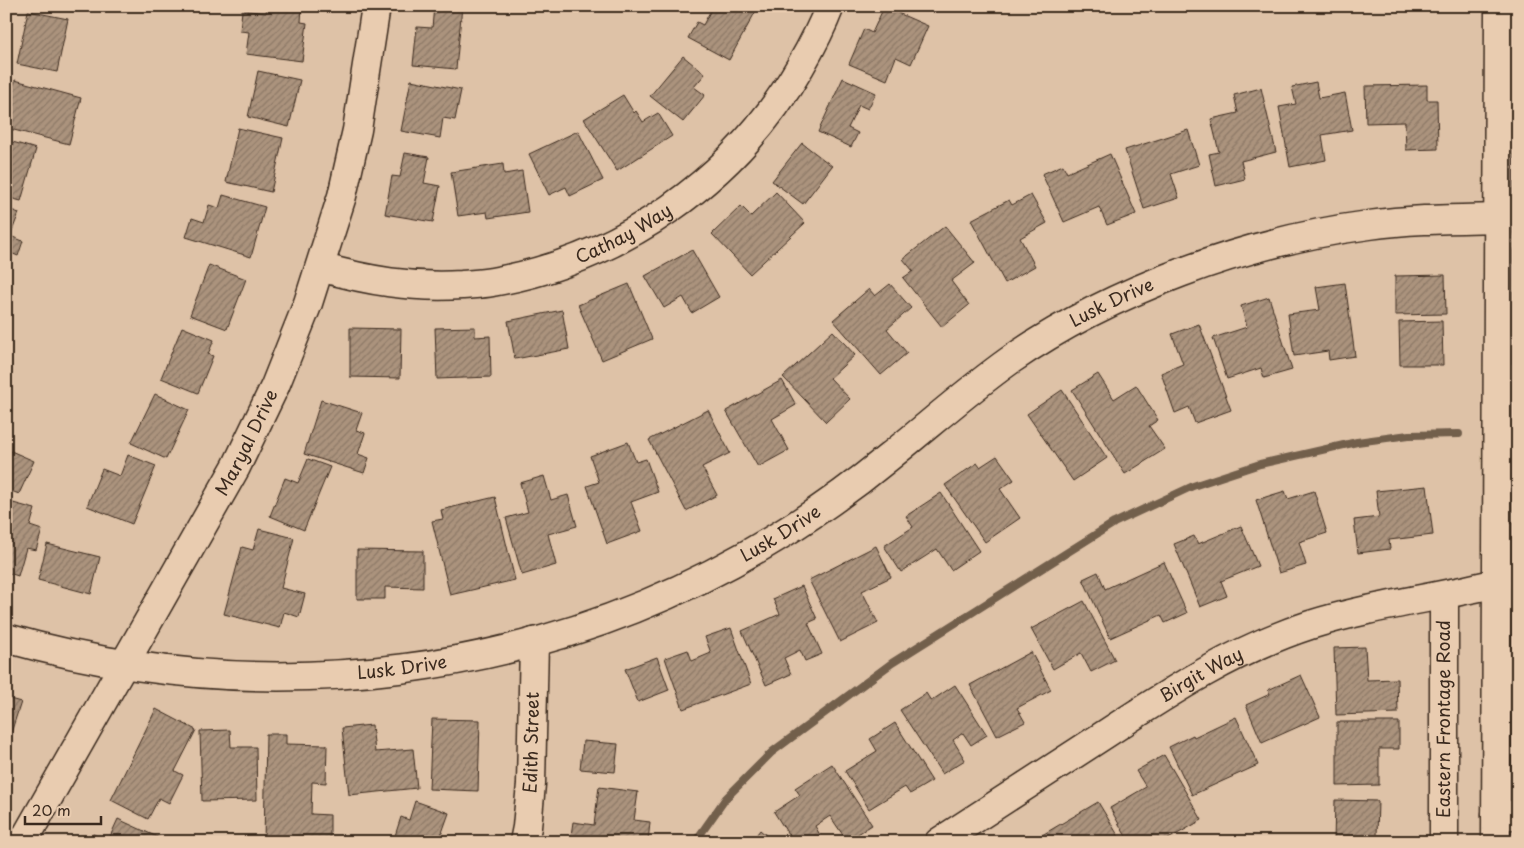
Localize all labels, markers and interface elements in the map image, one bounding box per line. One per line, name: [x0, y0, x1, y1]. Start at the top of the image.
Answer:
street label: Cathay Way: [571, 196, 677, 270]
street label: Lusk Drive: [1064, 270, 1157, 333]
street label: Maryal Drive: [208, 384, 284, 500]
street label: Lusk Drive: [735, 497, 826, 568]
street label: Eastern Frontage Road: [1429, 620, 1456, 818]
street label: Birgit Way: [1153, 639, 1247, 708]
street label: Lusk Drive: [356, 647, 449, 685]
street label: Edith Street: [515, 692, 545, 794]
scale bar: [25, 793, 101, 825]
text: 20 m: [32, 798, 71, 821]

